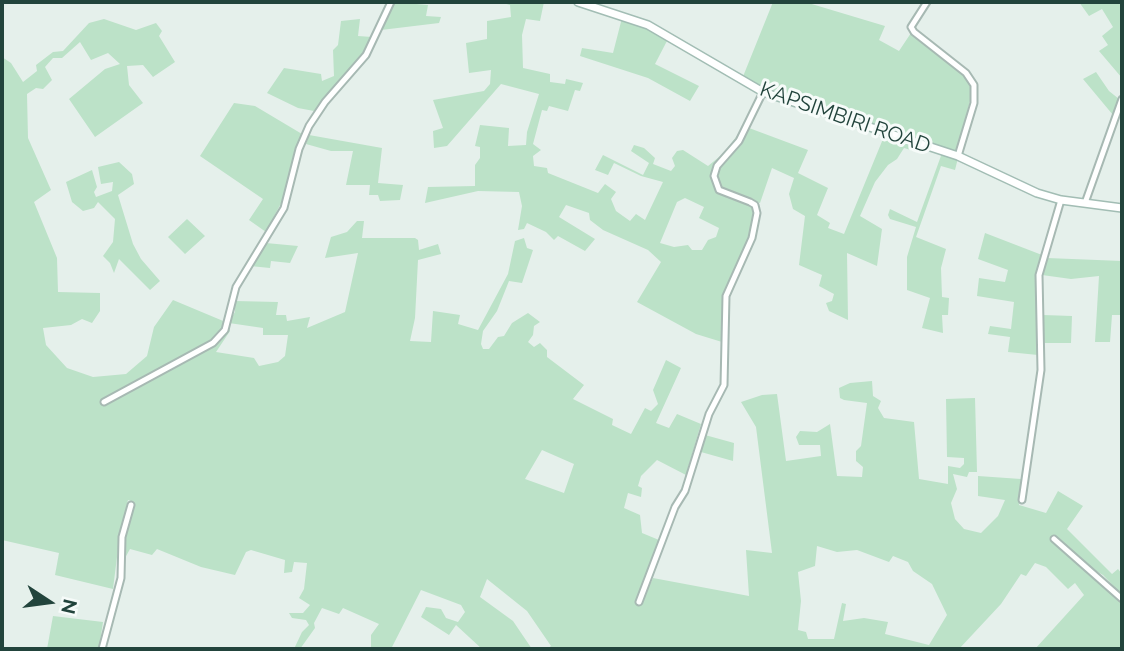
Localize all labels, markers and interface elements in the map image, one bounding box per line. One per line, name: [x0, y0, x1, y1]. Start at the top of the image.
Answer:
street label: KAPSIMBIRI ROAD: [756, 77, 934, 159]
north arrow: [14, 567, 84, 637]
text: N: [57, 597, 82, 616]

